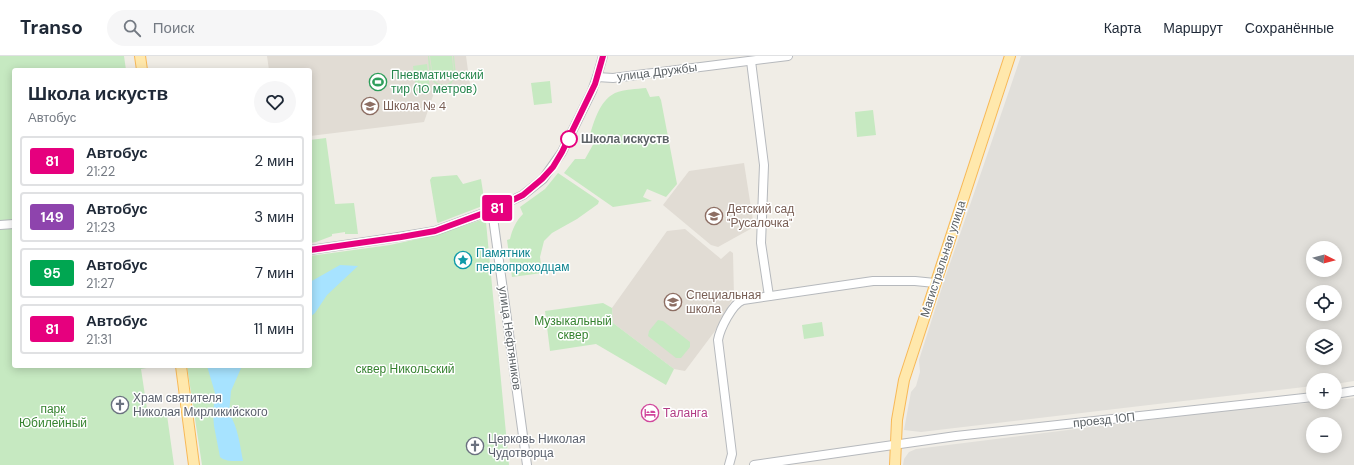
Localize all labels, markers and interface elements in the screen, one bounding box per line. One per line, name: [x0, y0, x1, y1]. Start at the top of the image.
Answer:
search box: [107, 10, 387, 46]
text: Transo: [20, 15, 83, 40]
icon: search: [121, 17, 143, 39]
text: Поиск: [153, 18, 194, 38]
text: Карта: [1104, 19, 1141, 37]
text: Маршрут: [1163, 19, 1223, 37]
text: Сохранённые: [1245, 19, 1334, 37]
street label: улица Дружбы: [616, 59, 698, 85]
place label: Пневматический тир (10 метров): [391, 67, 484, 97]
sports icon: Пневматический тир (10 метров): [368, 72, 388, 92]
text: Школа искуств: [28, 81, 168, 106]
button: heart: [254, 81, 296, 123]
school or university icon: Школа № 4: [360, 96, 380, 116]
place label: Школа № 4: [383, 98, 446, 114]
text: Автобус: [28, 109, 76, 126]
marker: Школа искуств: [560, 130, 578, 148]
place label: Школа искуств: [581, 131, 669, 147]
text: Автобус: [86, 143, 148, 163]
text: 2 мин: [254, 151, 294, 171]
text: 81: [45, 152, 59, 170]
text: 21:22: [86, 163, 115, 180]
line badge: 81: [479, 195, 515, 221]
street label: Магистральная улица: [917, 198, 970, 319]
text: Автобус: [86, 199, 148, 219]
text: 81: [490, 199, 504, 217]
place label: Детский сад "Русалочка": [727, 201, 794, 231]
school or university icon: Детский сад "Русалочка": [704, 206, 724, 226]
text: 3 мин: [254, 207, 294, 227]
text: 149: [40, 208, 64, 226]
text: 21:23: [86, 219, 115, 236]
north arrow: [1306, 241, 1342, 277]
map controls: [1306, 241, 1342, 453]
place label: Памятник первопроходцам: [476, 245, 570, 275]
place icon: Памятник первопроходцам: [453, 250, 473, 270]
text: Автобус: [86, 255, 148, 275]
text: 7 мин: [255, 263, 294, 283]
text: 95: [43, 264, 61, 282]
text: 21:27: [86, 275, 114, 292]
street label: улица Нефтяников: [495, 285, 525, 391]
button: locate: [1306, 285, 1342, 321]
place label: Специальная школа: [686, 287, 761, 317]
school or university icon: Специальная школа: [663, 292, 683, 312]
text: Автобус: [86, 311, 148, 331]
park label: Музыкальный сквер: [534, 313, 612, 343]
text: 11 мин: [254, 319, 294, 339]
text: 81: [45, 320, 59, 338]
button: layers: [1306, 329, 1342, 365]
text: 21:31: [86, 331, 112, 348]
park label: сквер Никольский: [355, 361, 455, 377]
button: +: [1306, 373, 1342, 409]
place label: Храм святителя Николая Мирликийского: [133, 390, 268, 420]
church icon: Храм святителя Николая Мирликийского: [110, 395, 130, 415]
park label: парк Юбилейный: [19, 401, 87, 431]
hotel icon: Таланга: [640, 403, 660, 423]
place label: Таланга: [663, 405, 708, 421]
street label: проезд 10П: [1072, 409, 1136, 431]
button: −: [1306, 417, 1342, 453]
place label: Церковь Николая Чудотворца: [488, 431, 585, 461]
church icon: Церковь Николая Чудотворца: [465, 436, 485, 456]

